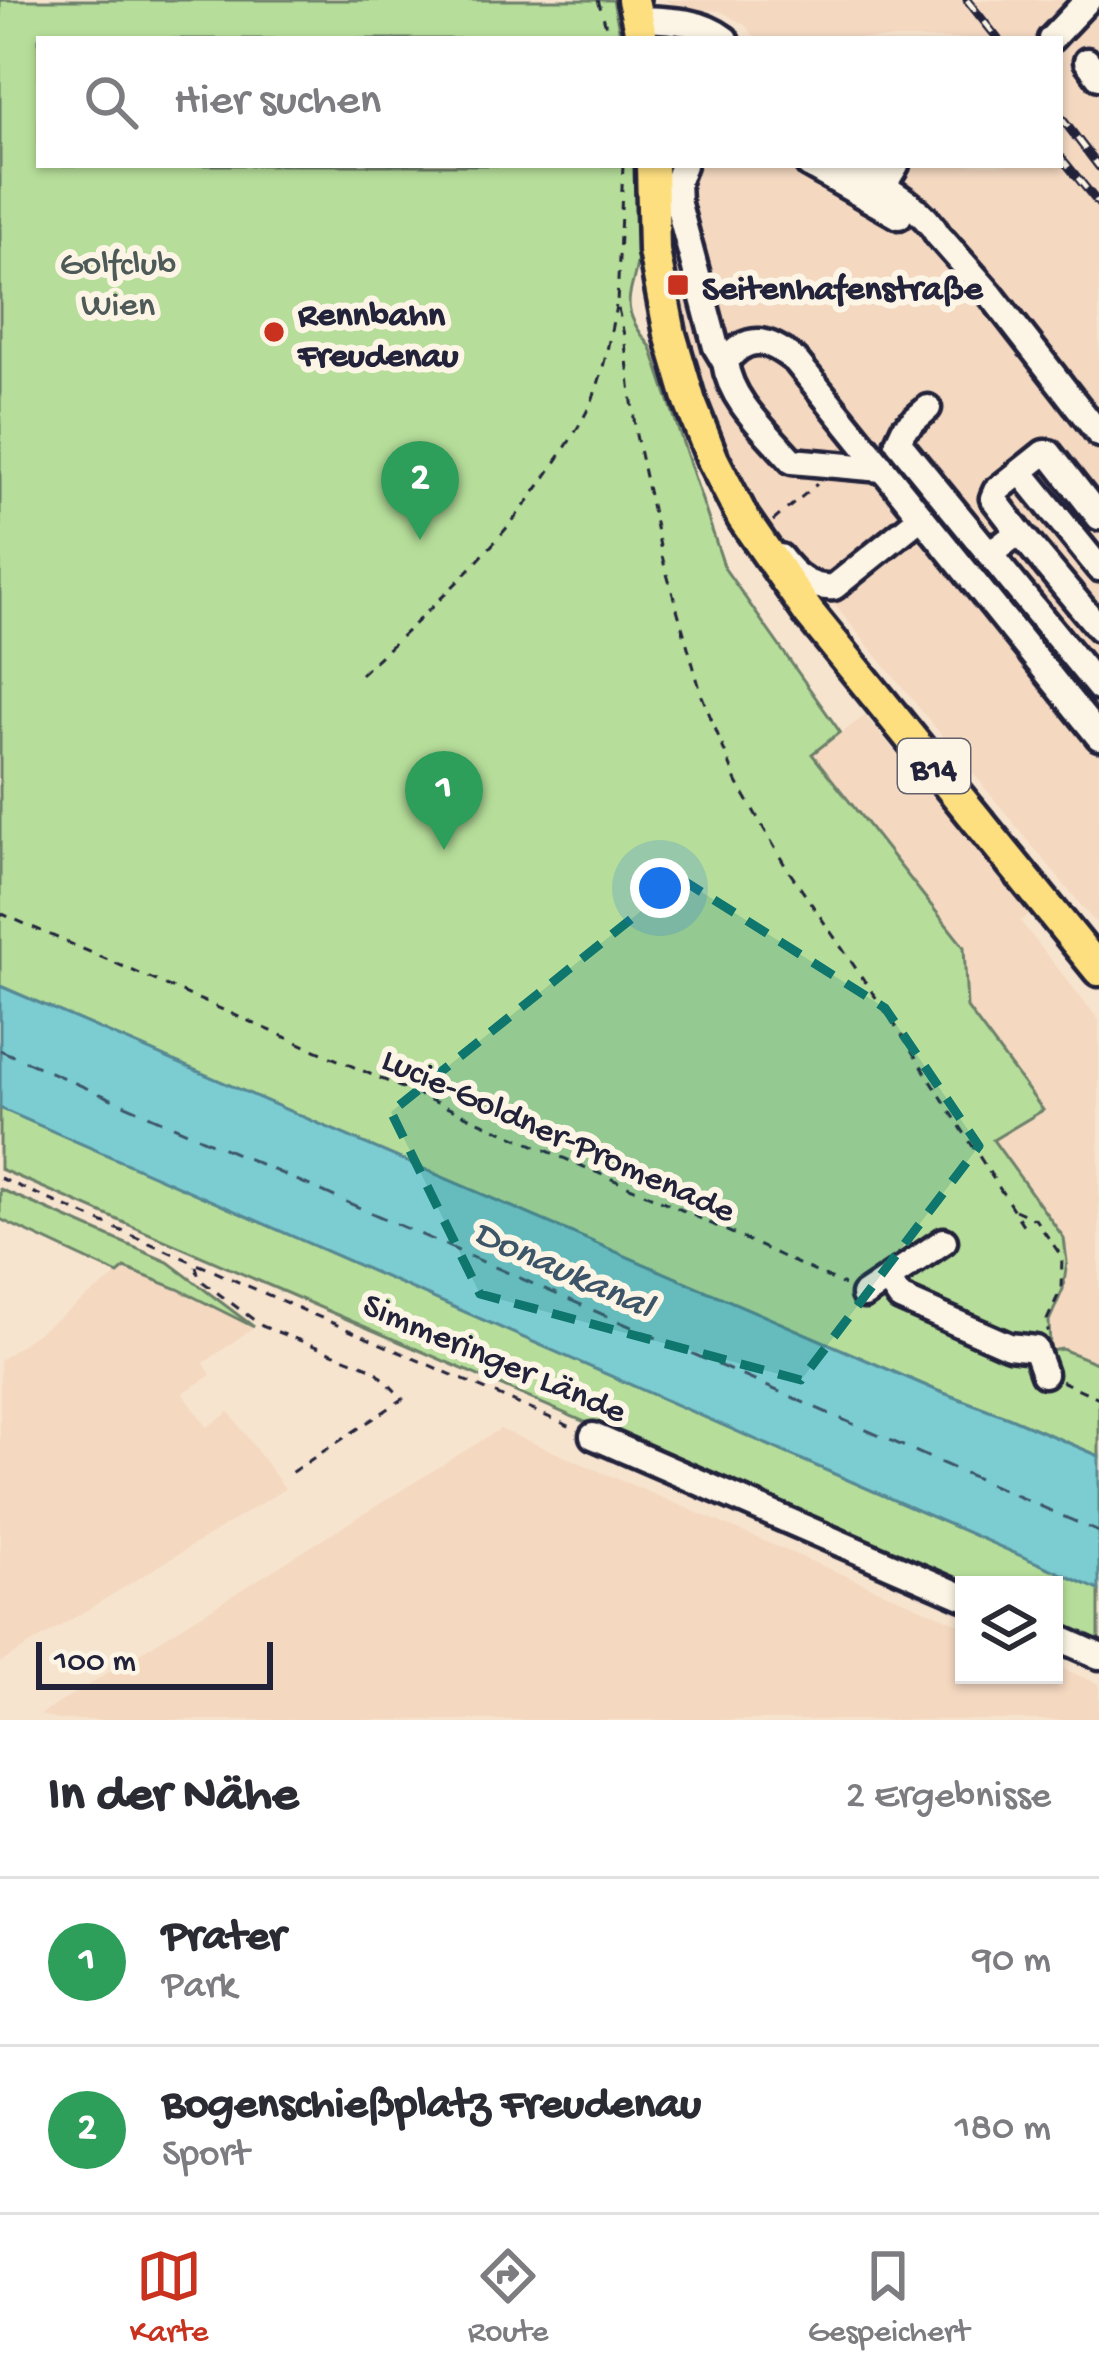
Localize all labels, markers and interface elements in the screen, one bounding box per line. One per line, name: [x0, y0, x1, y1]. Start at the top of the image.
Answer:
search box: [36, 36, 1063, 168]
icon: search: [78, 69, 144, 135]
text: Hier suchen: [174, 76, 381, 129]
park label: Golfclub Wien: [60, 245, 176, 329]
place label: Seitenhafenstraße: [702, 270, 984, 313]
marker: Seitenhafenstraße: [665, 272, 691, 298]
place label: Rennbahn Freudenau: [297, 296, 458, 380]
marker: Rennbahn Freudenau: [261, 319, 287, 345]
pin: 2: [381, 441, 459, 540]
road number: B14: [898, 739, 970, 793]
pin: 1: [405, 751, 483, 850]
your location: [630, 858, 690, 918]
street label: Lucie-Goldner-Promenade: [374, 1041, 741, 1236]
water label: Donaukanal: [465, 1212, 661, 1333]
street label: Simmeringer Lände: [355, 1286, 632, 1436]
map controls: [955, 1576, 1063, 1684]
button: layers: [955, 1576, 1063, 1684]
scale bar: [36, 1636, 273, 1689]
text: 100 m: [54, 1644, 136, 1682]
text: In der Nähe: [48, 1768, 298, 1828]
text: 2 Ergebnisse: [846, 1775, 1051, 1821]
text: Prater: [162, 1912, 285, 1965]
text: 1: [79, 1939, 95, 1985]
text: 90 m: [972, 1939, 1051, 1985]
text: Park: [162, 1965, 236, 2011]
text: Bogenschießplatz Freudenau: [162, 2080, 701, 2133]
text: 2: [77, 2107, 97, 2153]
text: 180 m: [955, 2107, 1051, 2153]
text: Sport: [162, 2133, 249, 2179]
tab: Karte: [130, 2243, 208, 2353]
tab: Route: [468, 2243, 548, 2353]
tab: Gespeichert: [808, 2243, 969, 2353]

